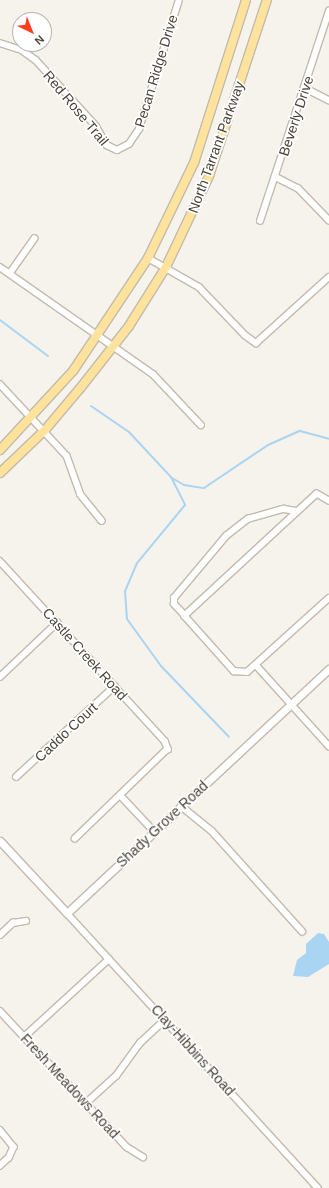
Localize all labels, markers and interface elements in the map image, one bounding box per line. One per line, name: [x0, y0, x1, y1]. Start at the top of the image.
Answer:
north arrow: [12, 12, 52, 52]
street label: Pecan Ridge Drive: [131, 13, 181, 129]
text: N: [33, 33, 47, 47]
street label: Red Rose Trail: [40, 67, 112, 149]
street label: Beverly Drive: [275, 74, 317, 158]
street label: North Tarrant Parkway: [184, 79, 248, 215]
street label: Castle Creek Road: [39, 604, 131, 704]
street label: Caddo Court: [31, 699, 101, 765]
street label: Shady Grove Road: [113, 777, 211, 871]
street label: Clay-Hibbins Road: [148, 1001, 238, 1099]
street label: Fresh Meadows Road: [17, 1030, 123, 1142]

